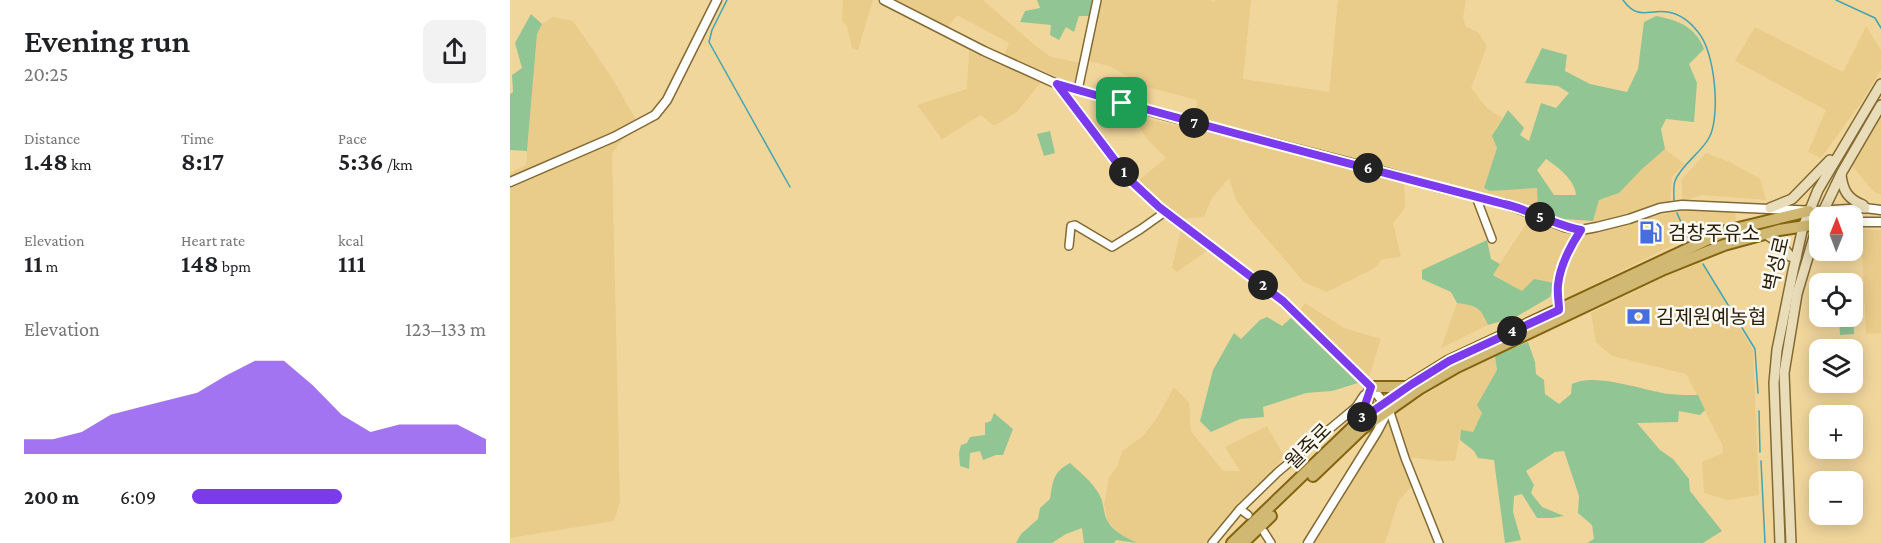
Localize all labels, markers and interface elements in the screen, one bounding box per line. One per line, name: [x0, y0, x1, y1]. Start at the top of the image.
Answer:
button: share: [423, 20, 486, 83]
text: Evening run: [24, 22, 190, 59]
text: 20:25: [24, 63, 68, 85]
pin: [1096, 77, 1147, 128]
icon: arrive: [1105, 86, 1138, 119]
pin: 7: [1179, 108, 1209, 138]
text: 7: [1190, 114, 1198, 131]
text: Distance: [24, 130, 80, 147]
text: Time: [181, 130, 214, 147]
text: Pace: [338, 130, 367, 147]
text: 1.48: [24, 147, 68, 176]
text: 8:17: [181, 147, 224, 176]
text: 5:36: [338, 147, 384, 176]
pin: 6: [1353, 153, 1383, 183]
text: km: [68, 156, 92, 173]
text: /km: [384, 156, 413, 173]
pin: 1: [1109, 157, 1139, 187]
text: 6: [1364, 159, 1372, 176]
text: 1: [1121, 163, 1127, 180]
pin: 5: [1525, 202, 1555, 232]
north arrow: [1809, 207, 1863, 261]
map controls: [1809, 207, 1863, 525]
text: 5: [1536, 208, 1544, 225]
fuel station icon: 검창주유소: [1637, 220, 1663, 246]
place label: 검창주유소: [1668, 222, 1760, 244]
text: Elevation: [24, 232, 85, 249]
text: Heart rate: [181, 232, 245, 249]
text: kcal: [338, 232, 364, 249]
street label: 벽성로: [1759, 235, 1793, 293]
text: 11: [24, 249, 43, 278]
text: 148: [181, 249, 219, 278]
text: 111: [338, 249, 366, 278]
text: m: [43, 258, 58, 275]
text: bpm: [219, 258, 251, 275]
pin: 2: [1248, 270, 1278, 300]
button: locate: [1809, 273, 1863, 327]
text: 2: [1259, 276, 1267, 293]
bank icon: 김제원예농협: [1625, 304, 1651, 330]
place label: 김제원예농협: [1656, 306, 1766, 328]
pin: 4: [1497, 316, 1527, 346]
text: Elevation: [24, 318, 100, 340]
text: 123–133 m: [405, 318, 486, 340]
text: 4: [1508, 322, 1516, 339]
button: layers: [1809, 339, 1863, 393]
pin: 3: [1347, 402, 1377, 432]
button: +: [1809, 405, 1863, 459]
text: 3: [1358, 408, 1366, 425]
street label: 월죽로: [1281, 419, 1335, 473]
button: −: [1809, 471, 1863, 525]
text: 200 m: [24, 486, 79, 508]
text: 6:09: [120, 486, 156, 508]

